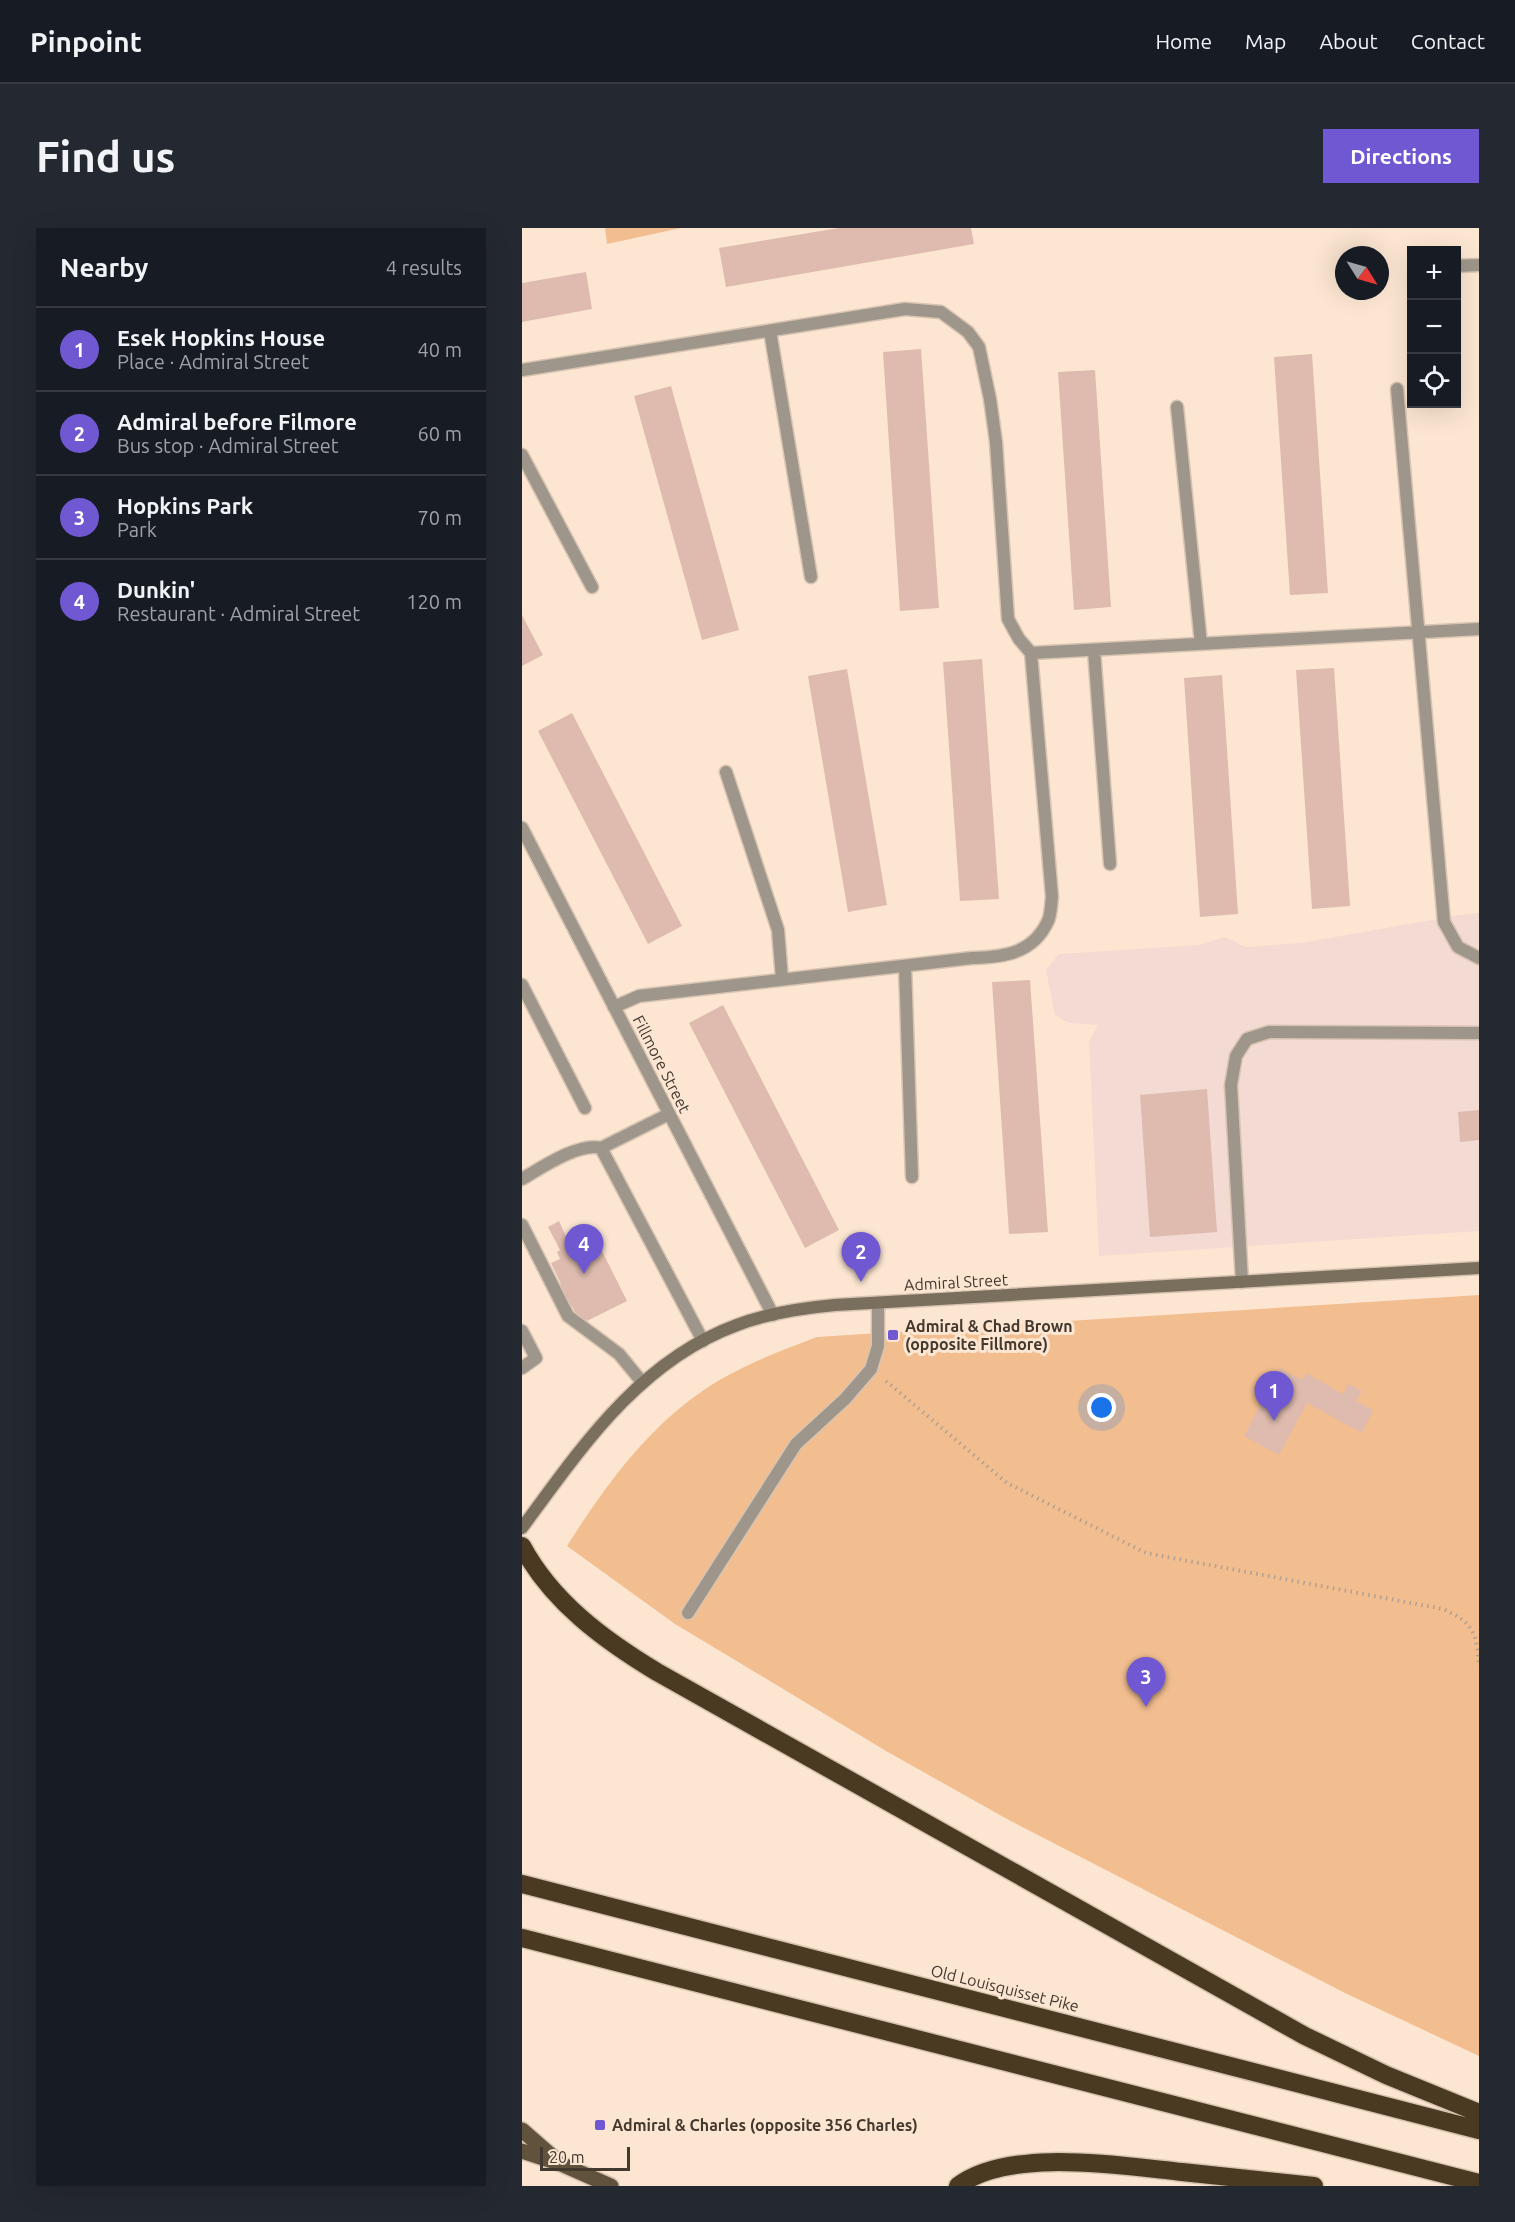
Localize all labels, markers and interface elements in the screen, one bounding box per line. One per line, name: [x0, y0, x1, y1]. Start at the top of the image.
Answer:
text: Pinpoint: [30, 26, 142, 57]
text: Home: [1155, 29, 1212, 53]
text: Map: [1245, 29, 1286, 53]
text: About: [1319, 29, 1378, 53]
text: Contact: [1411, 29, 1485, 53]
button: Directions: [1323, 129, 1479, 183]
text: Find us: [36, 133, 175, 180]
north arrow: [1335, 246, 1389, 300]
map controls: [1407, 246, 1461, 408]
button: +: [1407, 246, 1461, 300]
text: Nearby: [60, 253, 148, 282]
text: 4 results: [386, 256, 462, 279]
button: −: [1407, 300, 1461, 354]
text: Esek Hopkins House: [117, 325, 325, 350]
text: 1: [74, 338, 85, 361]
text: 40 m: [418, 338, 462, 361]
text: Place · Admiral Street: [117, 350, 309, 373]
button: locate: [1407, 354, 1461, 408]
text: Admiral before Filmore: [117, 409, 357, 434]
text: 2: [74, 422, 85, 445]
text: 60 m: [418, 422, 462, 445]
text: Bus stop · Admiral Street: [117, 434, 339, 457]
text: Hopkins Park: [117, 493, 253, 518]
text: 3: [74, 506, 85, 529]
text: 70 m: [418, 506, 462, 529]
text: Park: [117, 518, 157, 541]
text: Dunkin': [117, 577, 195, 602]
text: 4: [74, 590, 85, 613]
text: 120 m: [406, 590, 462, 613]
text: Restaurant · Admiral Street: [117, 602, 360, 625]
street label: Fillmore Street: [630, 1012, 695, 1116]
pin: 4: [564, 1224, 604, 1274]
pin: 2: [842, 1232, 880, 1282]
street label: Admiral Street: [903, 1270, 1009, 1294]
place label: Admiral & Chad Brown (opposite Fillmore): [905, 1317, 1073, 1354]
marker: Admiral & Chad Brown (opposite Fillmore): [886, 1328, 900, 1342]
pin: 1: [1254, 1372, 1293, 1421]
your location: [1087, 1393, 1116, 1422]
pin: 3: [1126, 1658, 1166, 1707]
street label: Old Louisquisset Pike: [929, 1961, 1081, 2015]
place label: Admiral & Charles (opposite 356 Charles): [612, 2116, 918, 2135]
marker: Admiral & Charles (opposite 356 Charles): [593, 2118, 607, 2132]
scale bar: [540, 2144, 630, 2172]
text: 20 m: [549, 2148, 585, 2166]

